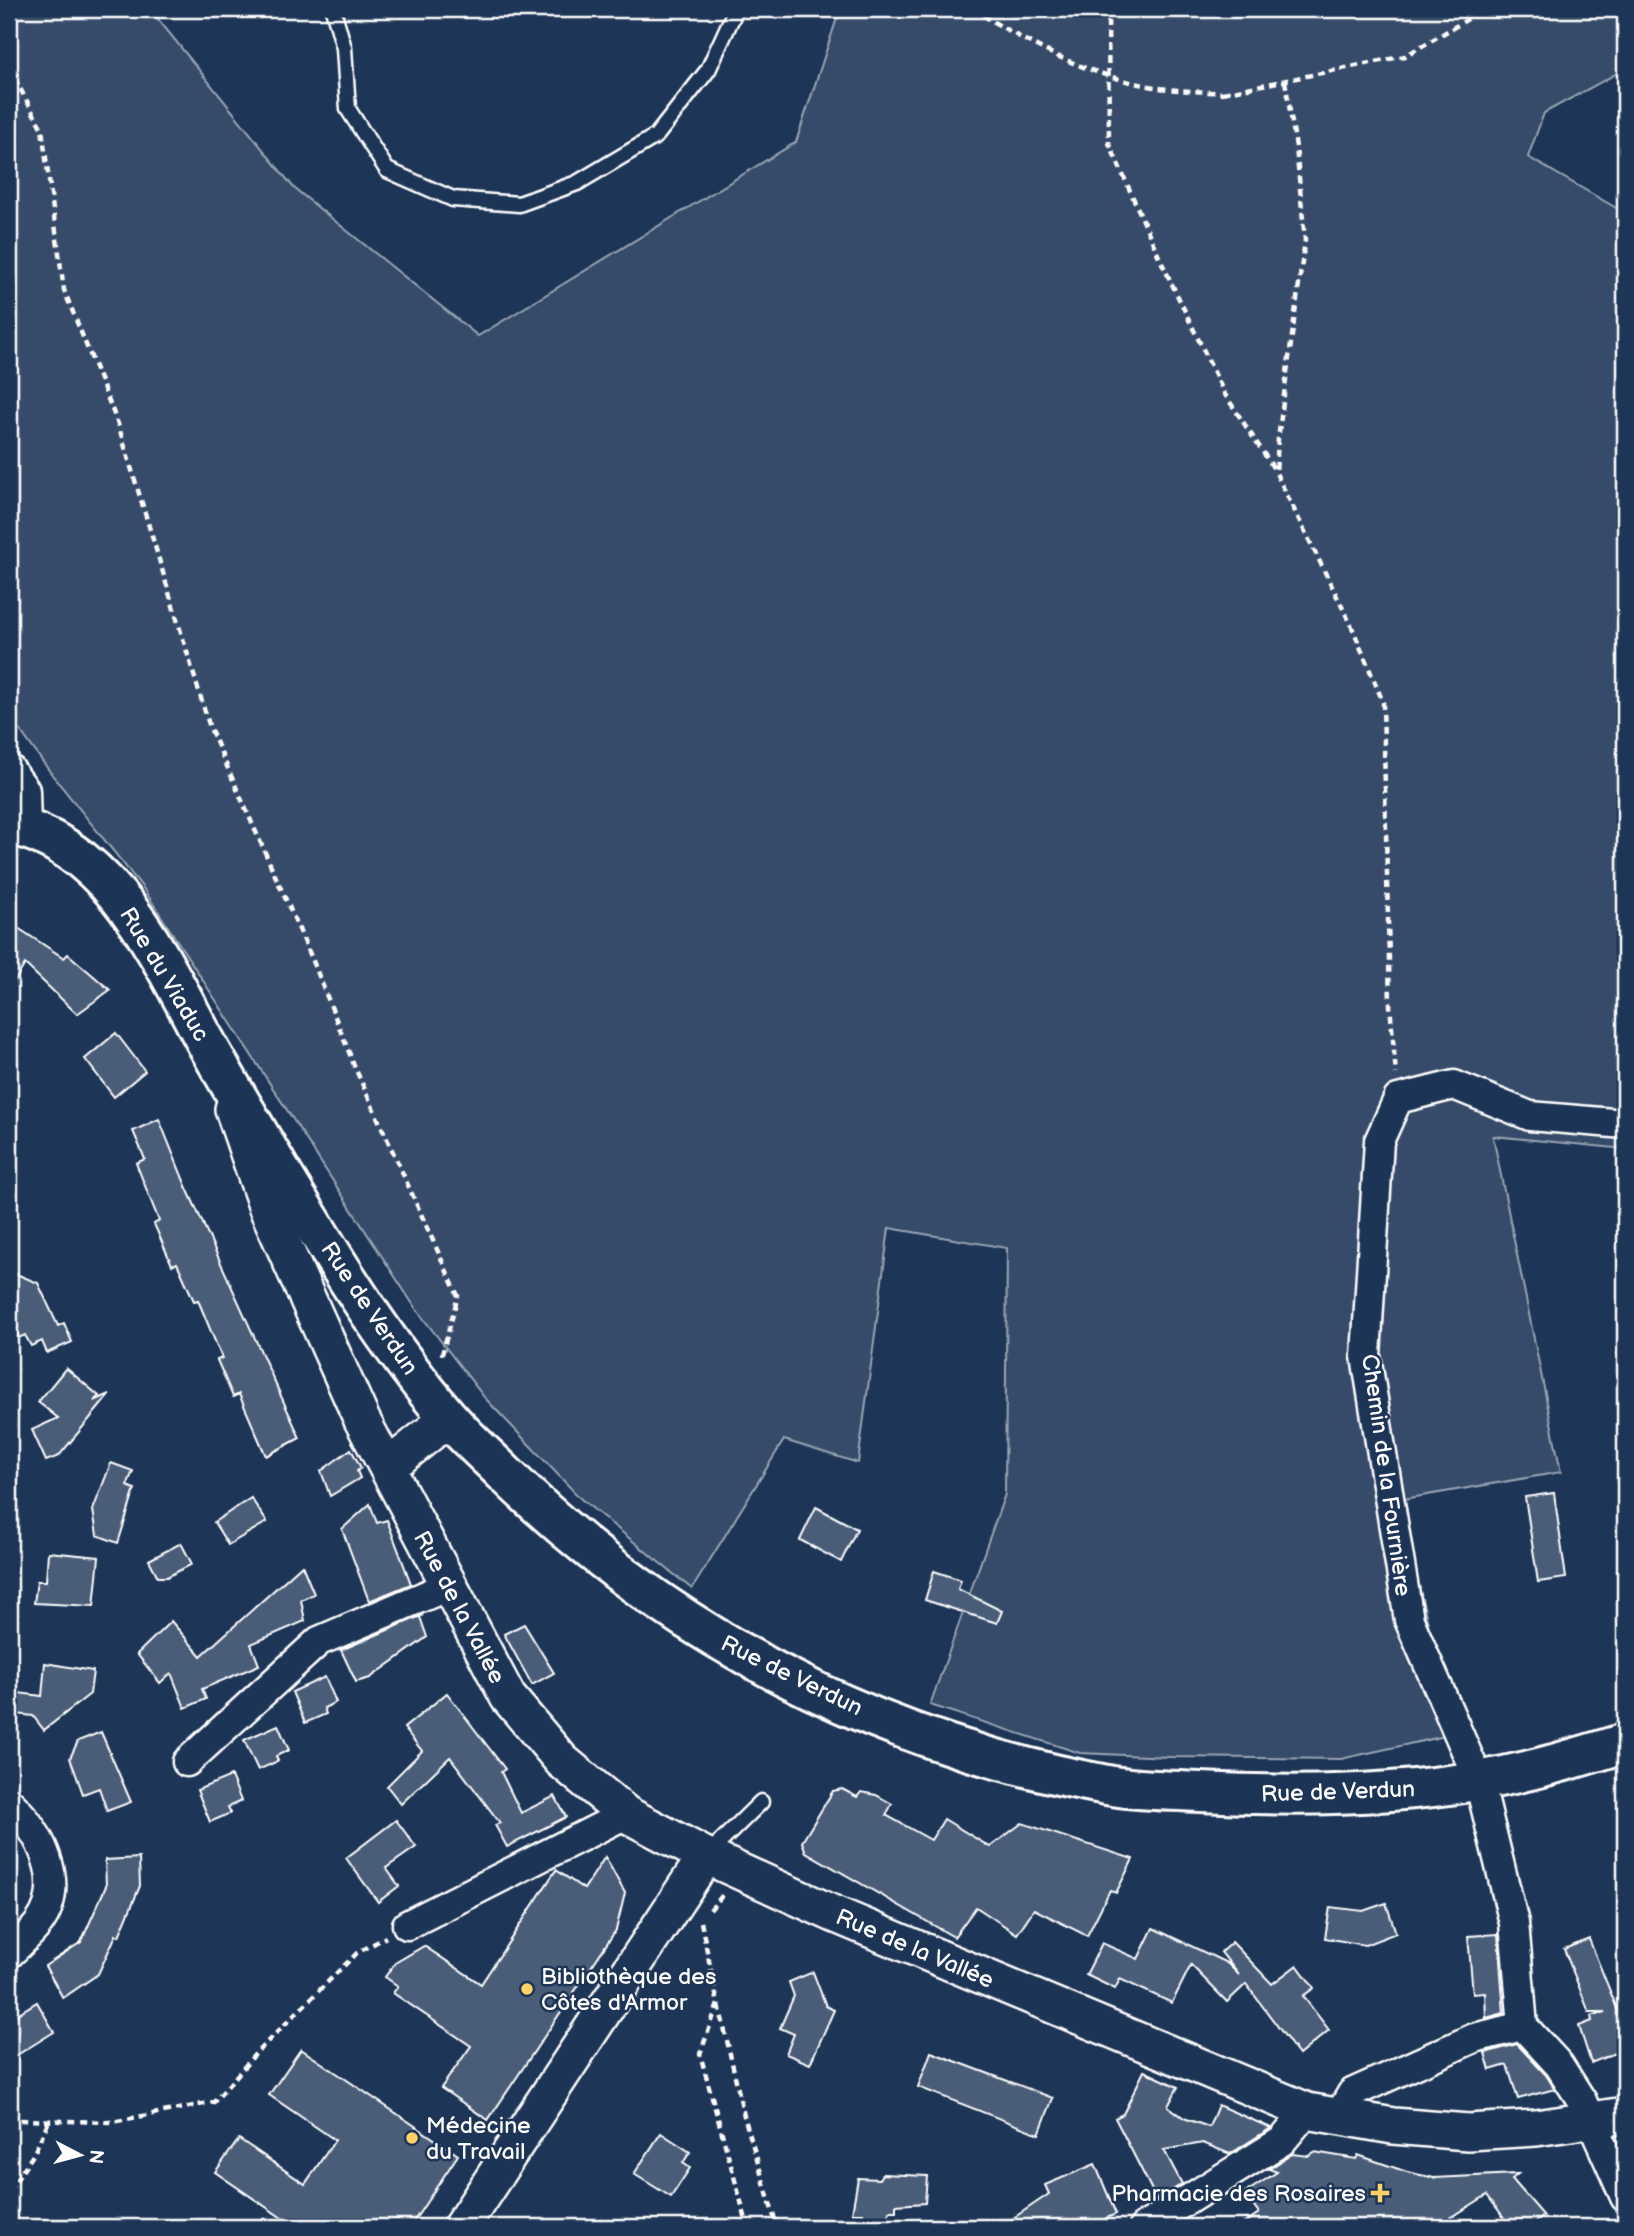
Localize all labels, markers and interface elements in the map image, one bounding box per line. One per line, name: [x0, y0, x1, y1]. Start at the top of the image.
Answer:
street label: Rue du Viaduc: [113, 902, 215, 1047]
street label: Rue de Verdun: [314, 1237, 424, 1380]
street label: Chemin de la Fournière: [1355, 1352, 1417, 1598]
street label: Rue de la Vallée: [407, 1526, 511, 1688]
street label: Rue de Verdun: [716, 1630, 867, 1722]
street label: Rue de Verdun: [1260, 1775, 1416, 1809]
street label: Rue de la Vallée: [832, 1903, 998, 1995]
place label: Bibliothèque des Côtes d'Armor: [541, 1963, 716, 2017]
marker: Bibliothèque des Côtes d'Armor: [519, 1981, 535, 1997]
place label: Médecine du Travail: [426, 2112, 531, 2166]
north arrow: [46, 2120, 116, 2190]
marker: Médecine du Travail: [404, 2130, 420, 2146]
text: N: [83, 2148, 108, 2165]
place label: Pharmacie des Rosaires: [1112, 2180, 1366, 2208]
marker: Pharmacie des Rosaires: [1372, 2185, 1388, 2201]

